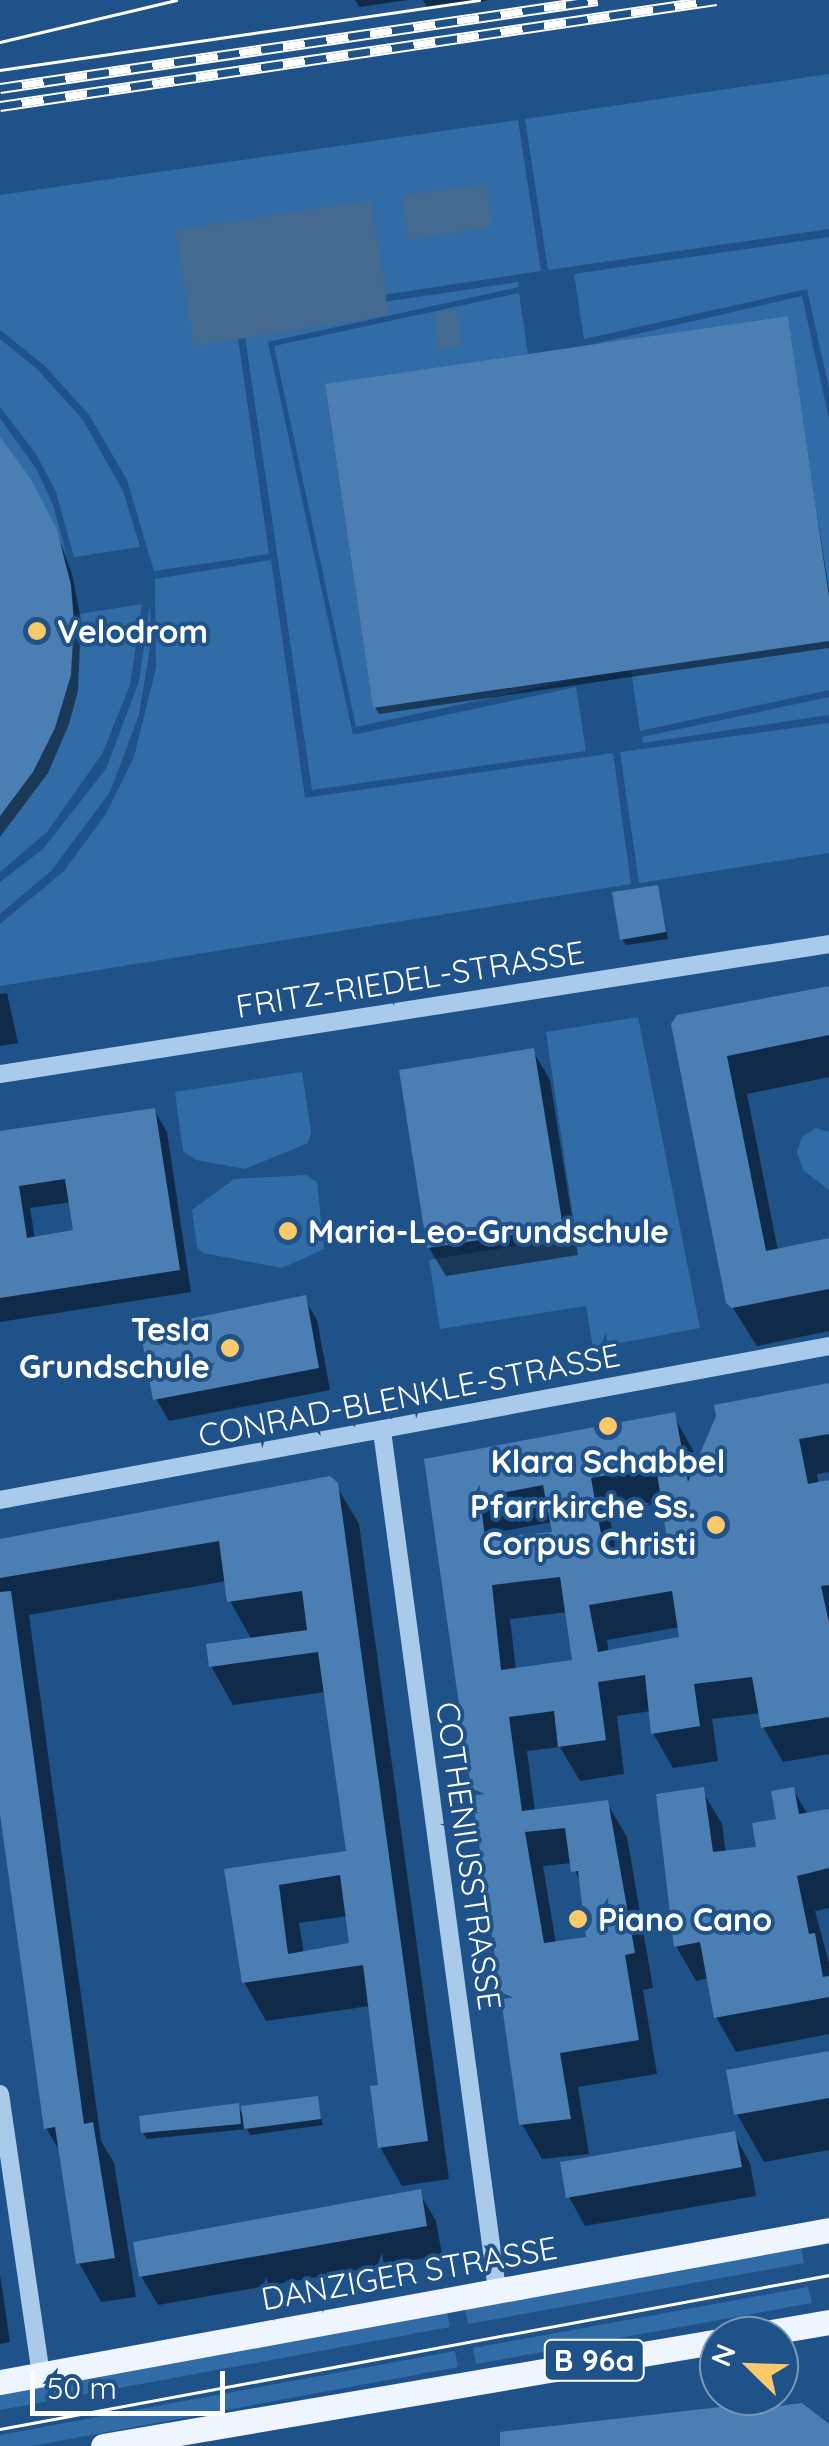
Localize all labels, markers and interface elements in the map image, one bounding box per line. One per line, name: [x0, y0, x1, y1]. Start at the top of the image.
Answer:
place label: Velodrom: [57, 612, 208, 650]
marker: Velodrom: [26, 620, 48, 642]
street label: FRITZ-RIEDEL-STRASSE: [233, 933, 587, 1025]
place label: Maria-Leo-Grundschule: [308, 1212, 669, 1250]
marker: Maria-Leo-Grundschule: [277, 1220, 299, 1242]
place label: Tesla Grundschule: [19, 1311, 210, 1386]
street label: CONRAD-BLENKLE-STRASSE: [195, 1335, 623, 1455]
marker: Tesla Grundschule: [219, 1337, 241, 1359]
marker: Klara Schabbel: [597, 1415, 619, 1437]
place label: Klara Schabbel: [491, 1442, 725, 1480]
place label: Pfarrkirche Ss. Corpus Christi: [470, 1488, 696, 1563]
marker: Pfarrkirche Ss. Corpus Christi: [705, 1514, 727, 1536]
street label: COTHENIUSSTRASSE: [428, 1699, 510, 2013]
place label: Piano Cano: [598, 1900, 772, 1938]
marker: Piano Cano: [567, 1908, 589, 1930]
street label: DANZIGER STRASSE: [258, 2228, 560, 2318]
north arrow: [699, 2316, 799, 2416]
road number: B 96a: [542, 2335, 646, 2385]
text: N: [703, 2339, 743, 2371]
scale bar: [35, 2351, 230, 2413]
text: 50 m: [47, 2369, 117, 2407]

